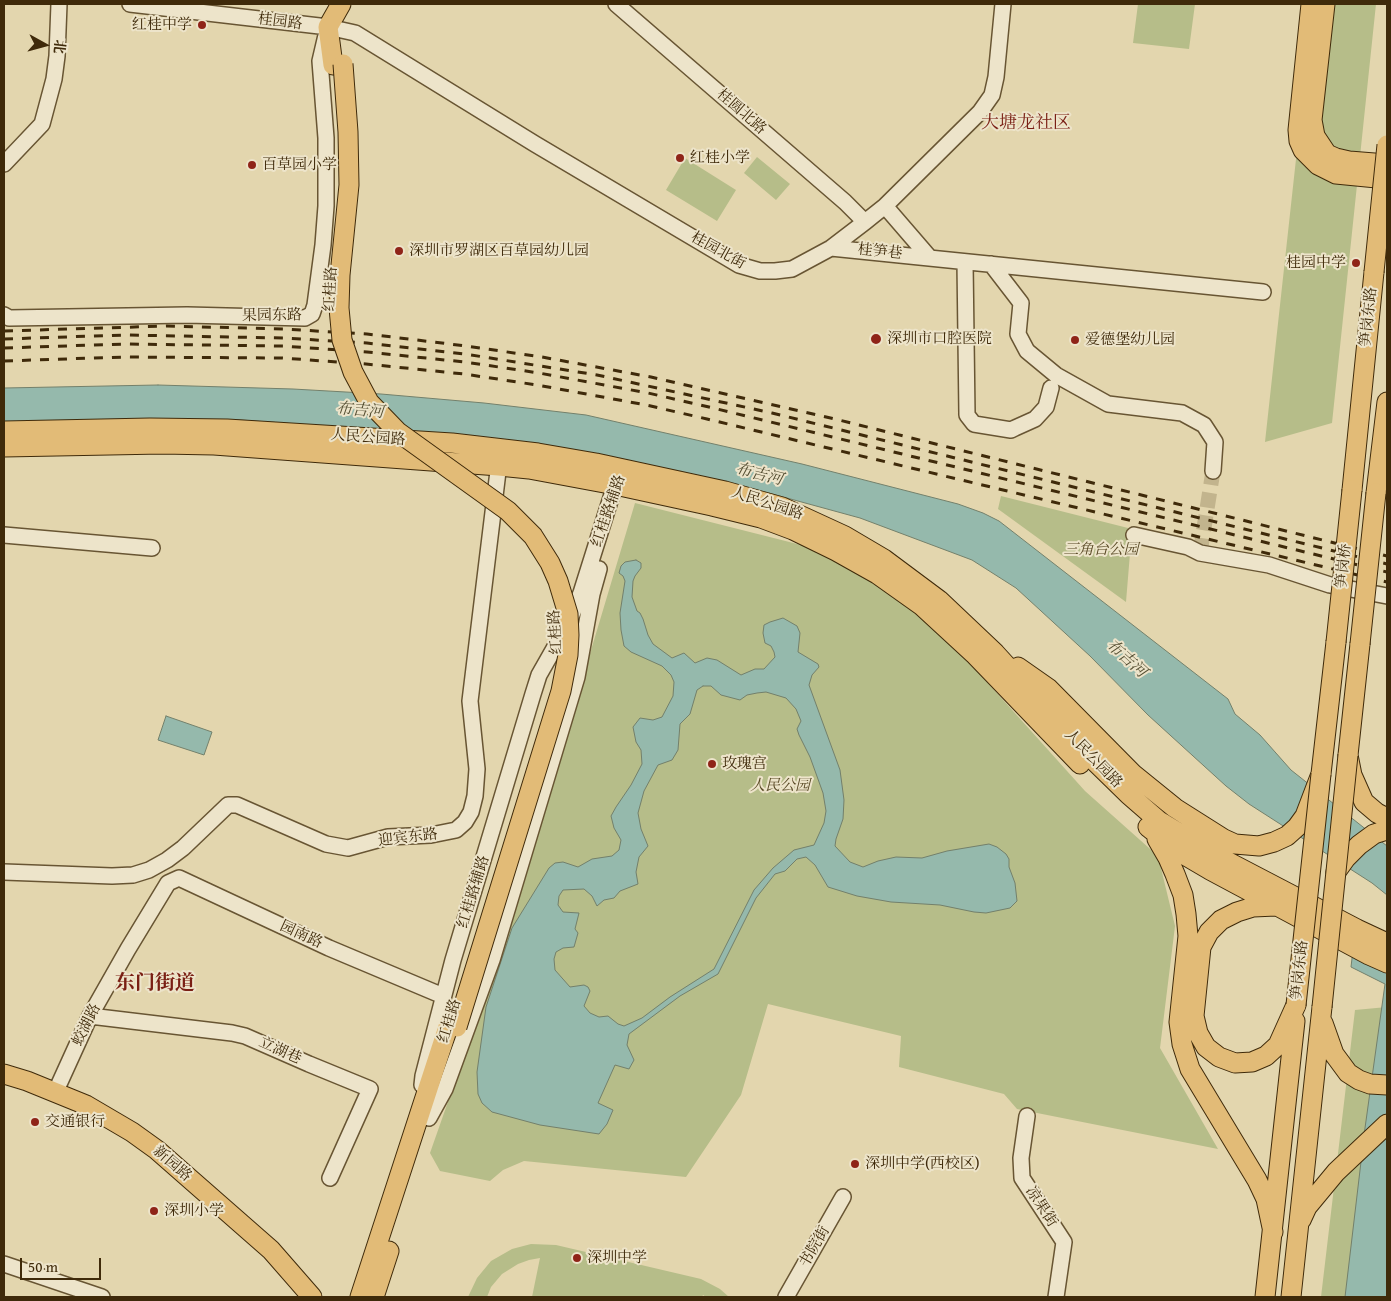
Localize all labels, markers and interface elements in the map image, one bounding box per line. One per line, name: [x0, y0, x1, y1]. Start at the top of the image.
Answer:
street label: 桂园路: [257, 10, 303, 34]
place label: 红桂中学: [132, 16, 192, 34]
marker: 红桂中学: [196, 19, 208, 31]
north arrow: [20, 20, 70, 70]
text: 北: [49, 39, 71, 55]
street label: 桂圆北路: [712, 86, 770, 138]
district label: 大塘龙社区: [981, 112, 1071, 134]
place label: 红桂小学: [690, 149, 750, 167]
marker: 红桂小学: [674, 152, 686, 164]
place label: 百草园小学: [262, 156, 337, 174]
marker: 百草园小学: [246, 159, 258, 171]
street label: 桂园北街: [687, 229, 749, 273]
street label: 桂笋巷: [857, 241, 903, 263]
place label: 深圳市罗湖区百草园幼儿园: [409, 242, 589, 260]
marker: 深圳市罗湖区百草园幼儿园: [393, 245, 405, 257]
place label: 桂园中学: [1286, 254, 1346, 272]
marker: 桂园中学: [1350, 257, 1362, 269]
street label: 红桂路: [321, 266, 341, 312]
street label: 笋岗东路: [1357, 286, 1381, 348]
street label: 果园东路: [242, 306, 302, 326]
place label: 深圳市口腔医院: [887, 330, 992, 348]
place label: 爱德堡幼儿园: [1085, 331, 1175, 349]
marker: 深圳市口腔医院: [869, 332, 883, 346]
marker: 爱德堡幼儿园: [1069, 334, 1081, 346]
water label: 布吉河: [335, 399, 385, 423]
street label: 人民公园路: [330, 426, 406, 450]
water label: 布吉河: [733, 460, 785, 490]
street label: 红桂路辅路: [588, 473, 630, 549]
street label: 人民公园路: [729, 484, 805, 524]
park label: 三角台公园: [1064, 541, 1138, 559]
street label: 笋岗桥: [1333, 543, 1355, 589]
street label: 红桂路: [546, 609, 566, 655]
water label: 布吉河: [1102, 636, 1150, 682]
street label: 人民公园路: [1060, 726, 1126, 792]
place label: 玫瑰宫: [722, 755, 767, 773]
marker: 玫瑰宫: [706, 758, 718, 770]
park label: 人民公园: [750, 777, 810, 795]
street label: 迎宾东路: [377, 825, 439, 851]
street label: 红桂路辅路: [454, 854, 494, 930]
street label: 园南路: [277, 917, 325, 953]
street label: 笋岗东路: [1288, 939, 1312, 1001]
district label: 东门街道: [115, 972, 195, 996]
street label: 红桂路: [435, 997, 465, 1045]
street label: 蛟湖路: [69, 1001, 105, 1049]
street label: 立湖巷: [256, 1034, 304, 1068]
place label: 交通银行: [45, 1113, 105, 1131]
marker: 交通银行: [29, 1116, 41, 1128]
street label: 新园路: [149, 1142, 195, 1186]
place label: 深圳中学(西校区): [865, 1155, 980, 1173]
marker: 深圳中学(西校区): [849, 1158, 861, 1170]
street label: 凉果街: [1021, 1183, 1061, 1231]
place label: 深圳小学: [164, 1202, 224, 1220]
marker: 深圳小学: [148, 1205, 160, 1217]
street label: 书院街: [796, 1223, 834, 1271]
scale bar: [22, 1248, 104, 1280]
place label: 深圳中学: [587, 1249, 647, 1267]
marker: 深圳中学: [571, 1252, 583, 1264]
text: 50 m: [28, 1256, 58, 1277]

